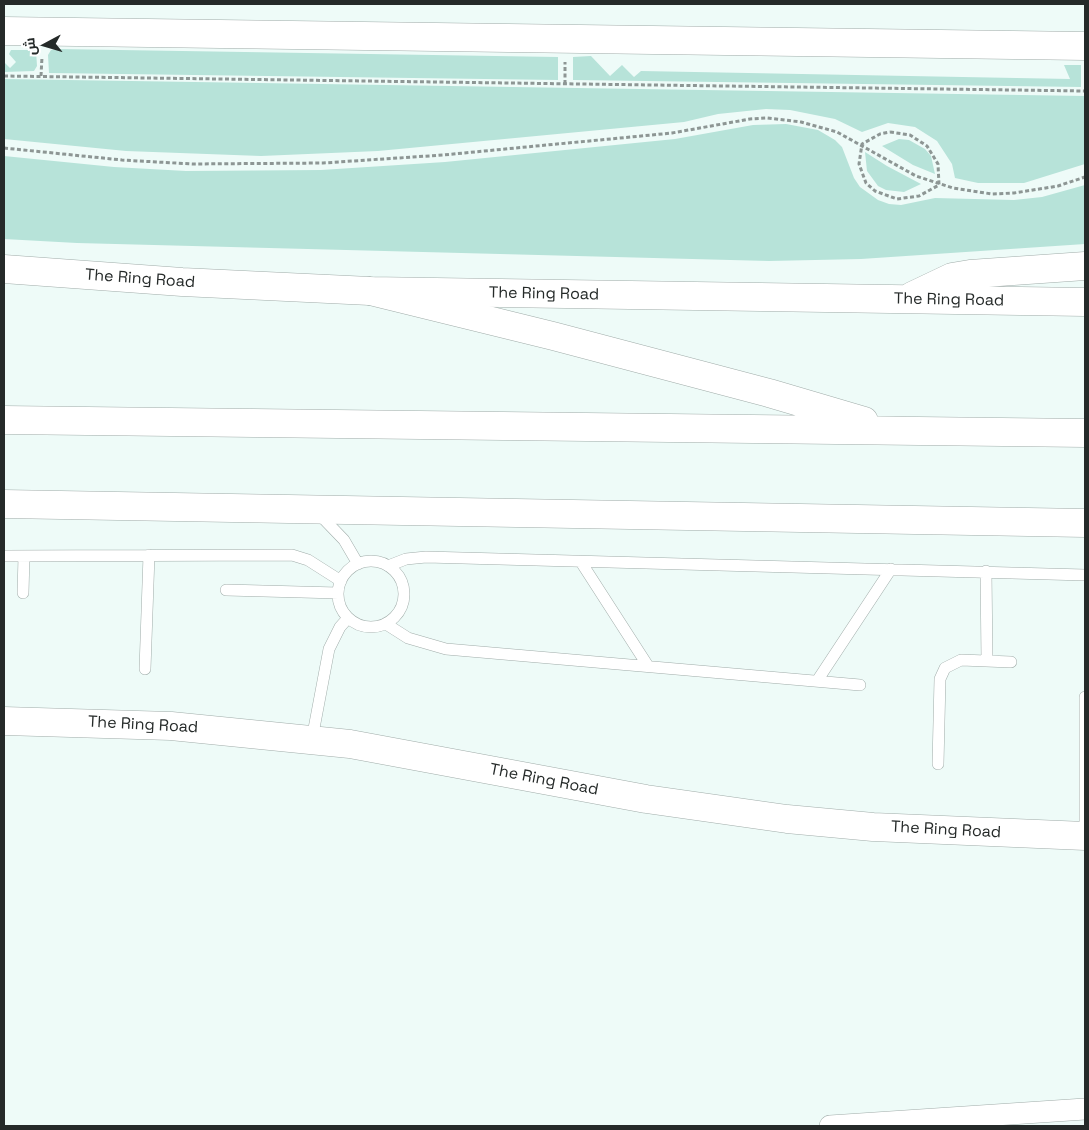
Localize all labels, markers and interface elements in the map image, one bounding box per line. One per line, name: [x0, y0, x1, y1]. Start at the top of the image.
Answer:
north arrow: [20, 20, 70, 70]
text: ش: [20, 37, 40, 56]
street label: The Ring Road: [84, 266, 196, 292]
street label: The Ring Road: [489, 283, 599, 305]
street label: The Ring Road: [894, 289, 1004, 311]
street label: The Ring Road: [87, 713, 199, 737]
street label: The Ring Road: [488, 760, 600, 800]
street label: The Ring Road: [890, 818, 1002, 842]

